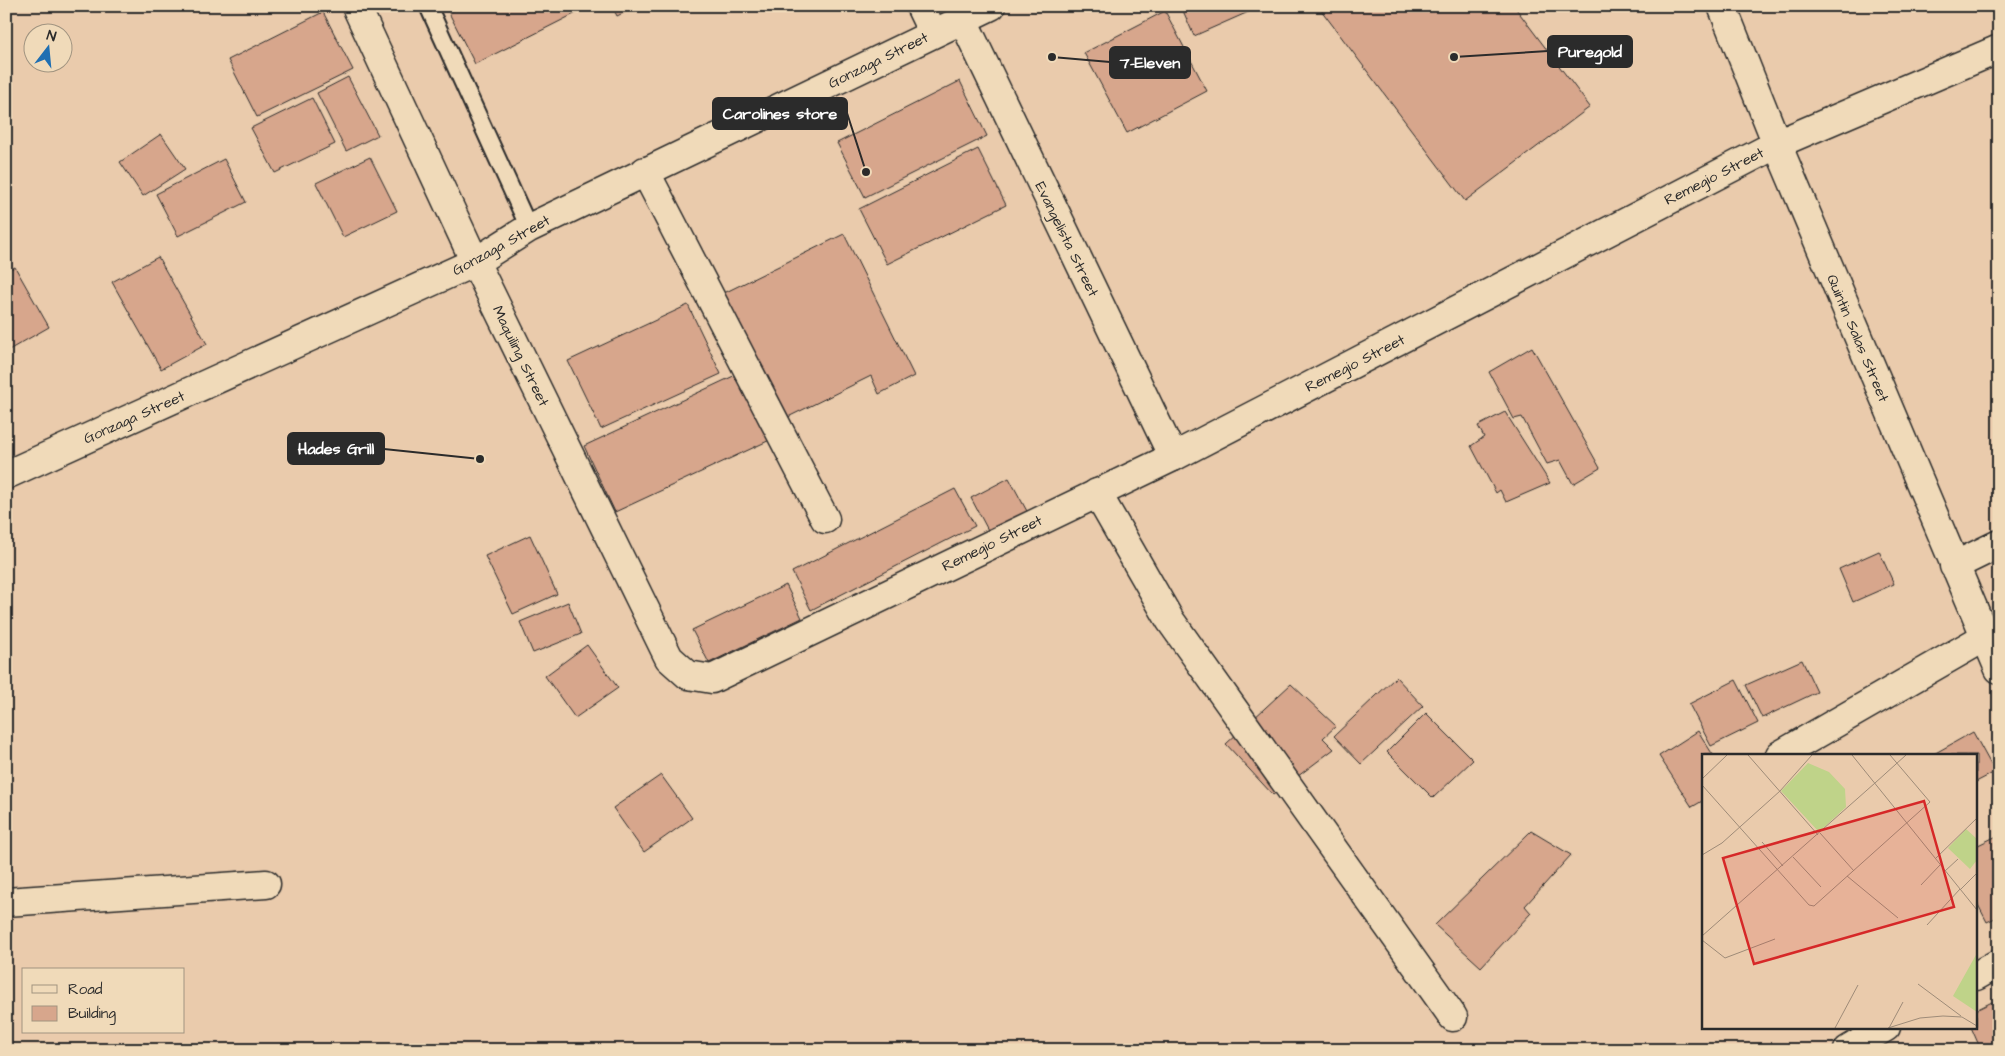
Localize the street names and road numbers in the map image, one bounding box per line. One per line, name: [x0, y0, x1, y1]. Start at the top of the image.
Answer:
street label: Gonzaga Street: [825, 27, 932, 95]
street label: Remegio Street: [1661, 142, 1768, 212]
street label: Evangelista Street: [1029, 178, 1104, 301]
street label: Gonzaga Street: [448, 210, 554, 282]
street label: Quintin Salas Street: [1821, 271, 1894, 405]
street label: Maquiling Street: [486, 302, 554, 411]
street label: Remegio Street: [1302, 329, 1409, 399]
street label: Gonzaga Street: [80, 386, 189, 450]
street label: Remegio Street: [938, 510, 1046, 578]

